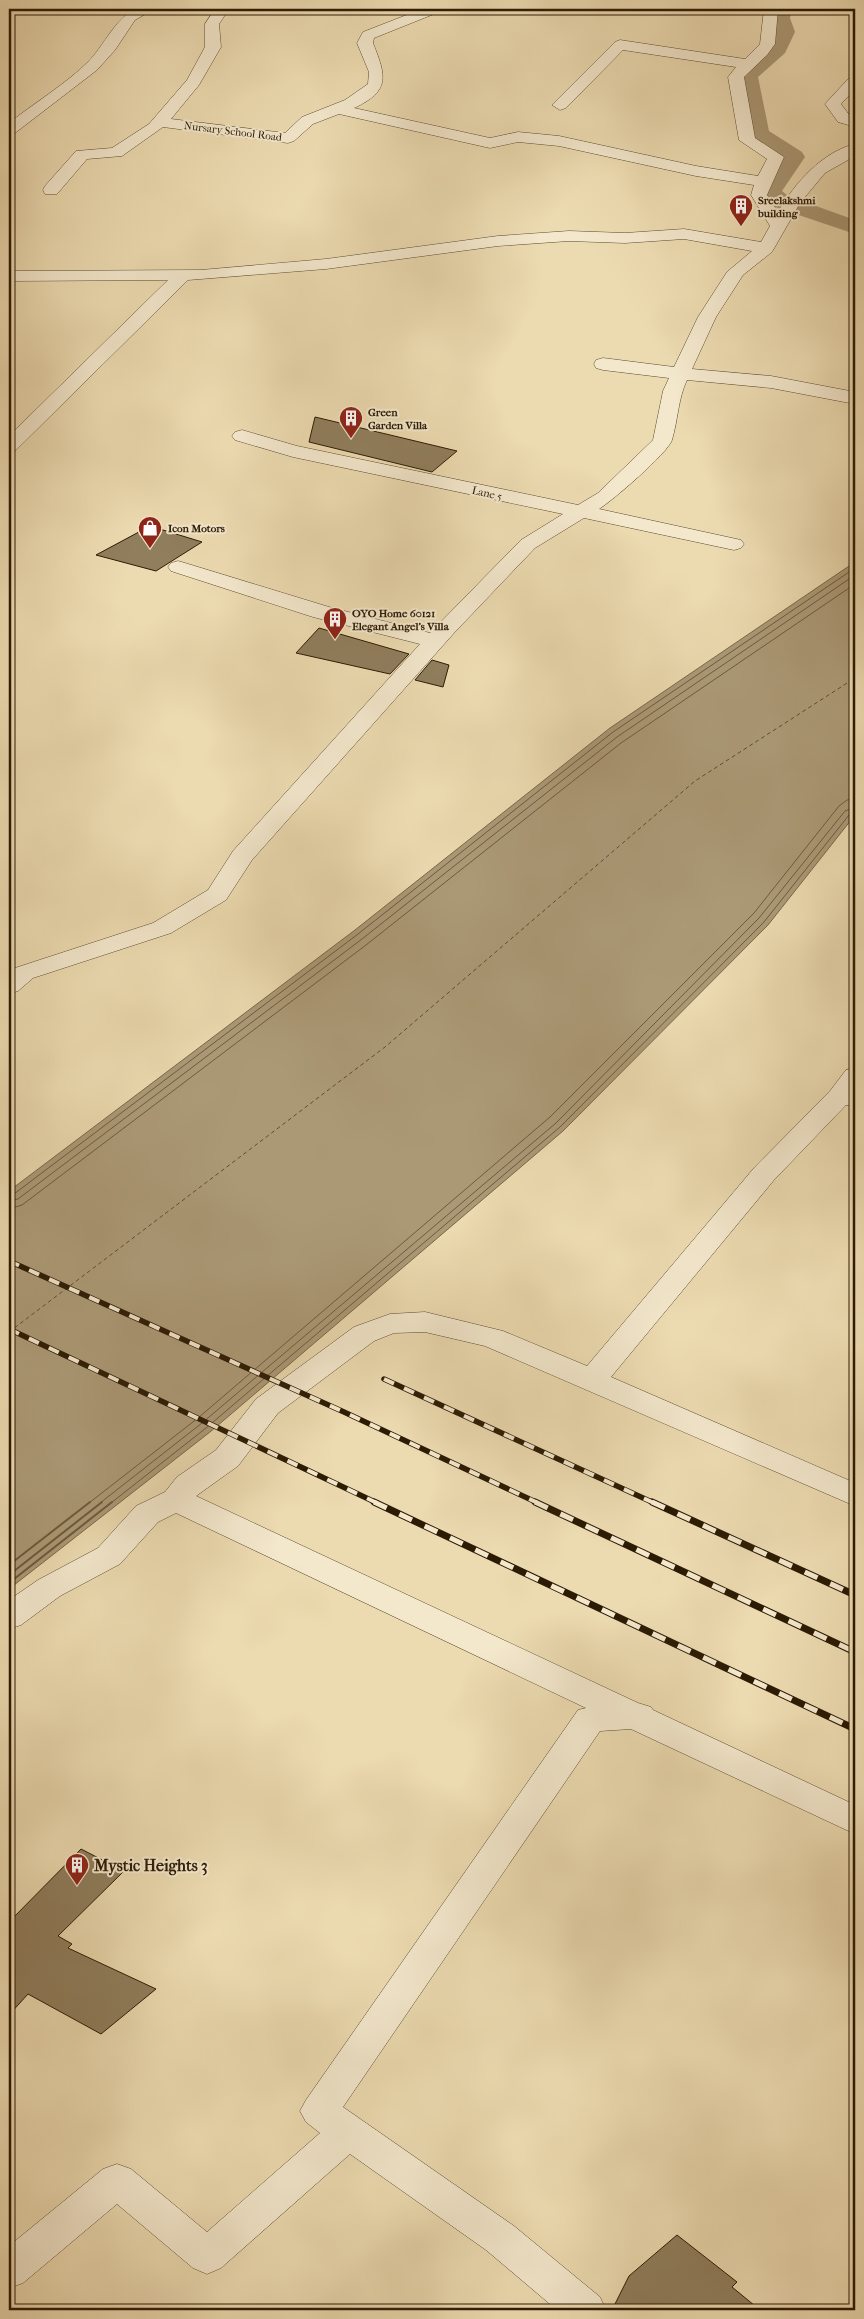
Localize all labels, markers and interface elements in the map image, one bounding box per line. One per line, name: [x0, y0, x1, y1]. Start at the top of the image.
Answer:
street label: Nursary School Road: [183, 119, 284, 144]
building icon: Sreelakshmi building: [728, 193, 754, 227]
place label: Sreelakshmi building: [757, 194, 816, 220]
building icon: Green Garden Villa: [338, 405, 364, 439]
place label: Green Garden Villa: [368, 406, 428, 432]
street label: Lane 5: [470, 484, 504, 503]
shop icon: Icon Motors: [137, 515, 163, 549]
place label: Icon Motors: [168, 522, 225, 535]
building icon: OYO Home 60121 Elegant Angel's Villa: [322, 606, 348, 640]
place label: OYO Home 60121 Elegant Angel's Villa: [352, 607, 450, 633]
building icon: Mystic Heights 3: [64, 1852, 90, 1886]
place label: Mystic Heights 3: [93, 1856, 208, 1876]

